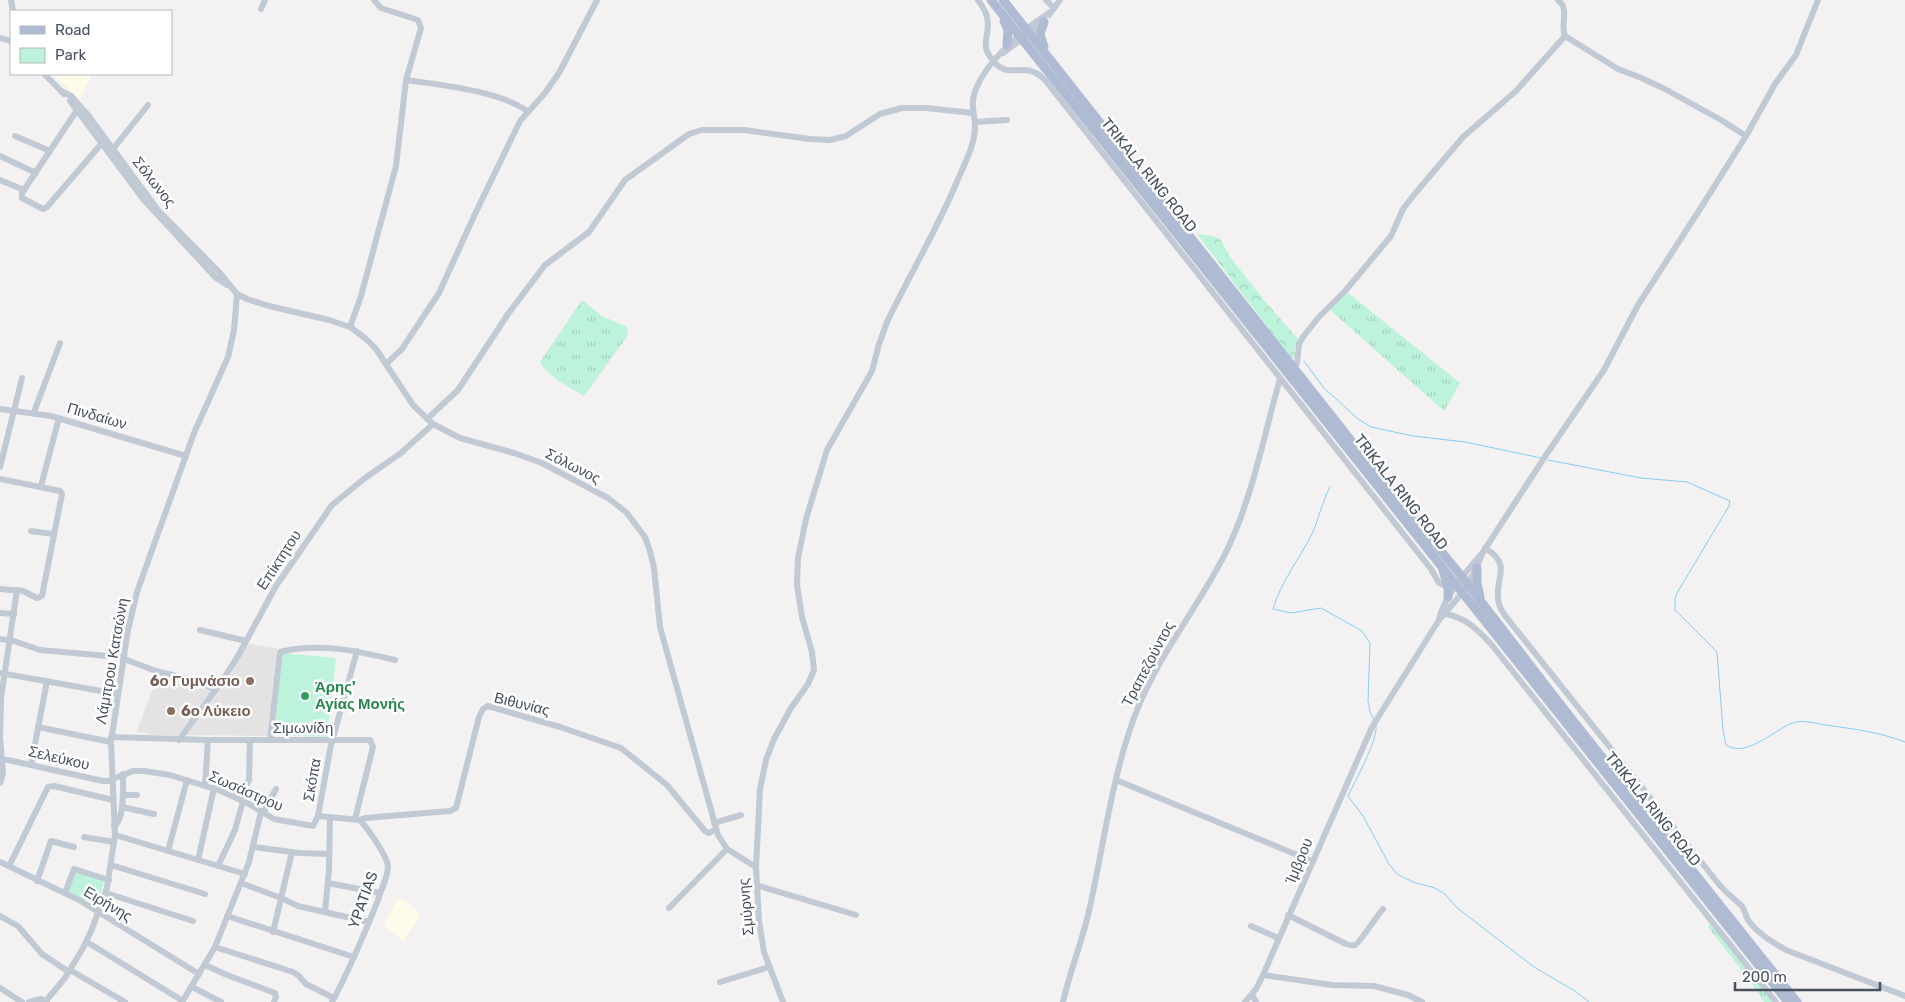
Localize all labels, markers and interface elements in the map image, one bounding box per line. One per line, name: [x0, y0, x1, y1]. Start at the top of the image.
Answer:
legend: [10, 10, 172, 75]
text: Road: [55, 21, 91, 39]
text: Park: [55, 46, 86, 64]
street label: TRIKALA RING ROAD: [1097, 114, 1201, 236]
street label: Σόλωνος: [129, 153, 179, 211]
street label: Πινδαίων: [65, 399, 129, 433]
street label: TRIKALA RING ROAD: [1350, 431, 1452, 553]
street label: Σόλωνος: [542, 444, 604, 488]
street label: Επίκτητου: [253, 527, 305, 593]
street label: Λάμπρου Κατσώνη: [92, 597, 132, 725]
street label: Τραπεζούντος: [1118, 618, 1178, 710]
place label: 6ο Γυμνάσιο: [150, 672, 240, 690]
marker: 6ο Γυμνάσιο: [244, 675, 256, 687]
place label: Άρης' Αγίας Μονής: [315, 678, 405, 713]
street label: Βιθυνίας: [492, 688, 552, 720]
marker: Άρης' Αγίας Μονής: [299, 690, 311, 702]
place label: 6ο Λύκειο: [181, 702, 251, 720]
marker: 6ο Λύκειο: [165, 705, 177, 717]
street label: Σιμωνίδη: [273, 719, 333, 737]
street label: Σελεύκου: [27, 742, 91, 774]
street label: TRIKALA RING ROAD: [1601, 748, 1705, 870]
street label: Σκόπα: [299, 757, 325, 803]
street label: Σωσάστρου: [206, 767, 286, 815]
street label: Ίμβρου: [1281, 835, 1317, 888]
street label: YPATIAS: [344, 869, 382, 931]
street label: Σμύρνης: [735, 877, 757, 937]
street label: Ειρήνης: [81, 883, 135, 925]
scale bar: [1735, 960, 1880, 992]
text: 200 m: [1742, 968, 1787, 986]

